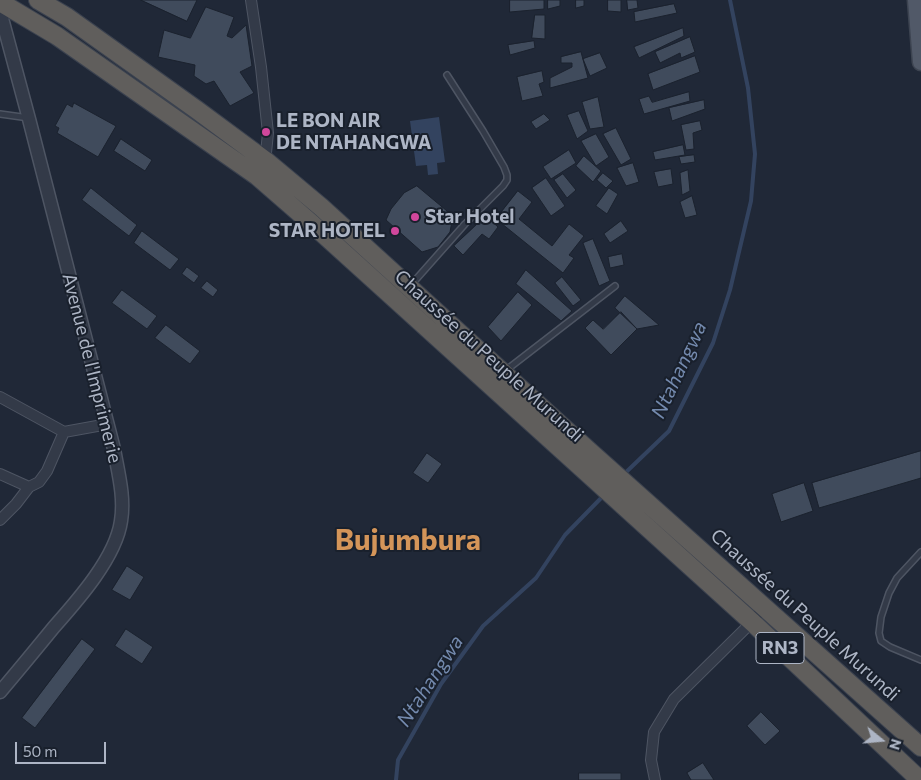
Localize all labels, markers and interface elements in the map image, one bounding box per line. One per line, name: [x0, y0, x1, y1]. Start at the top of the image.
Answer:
place label: LE BON AIR DE NTAHANGWA: [276, 110, 431, 154]
marker: LE BON AIR DE NTAHANGWA: [260, 126, 272, 138]
place label: Star Hotel: [425, 206, 514, 228]
marker: Star Hotel: [409, 211, 421, 223]
place label: STAR HOTEL: [269, 220, 385, 242]
marker: STAR HOTEL: [389, 225, 401, 237]
street label: Chaussée du Peuple Murundi: [390, 265, 588, 447]
street label: Avenue de l'Imprimerie: [57, 271, 127, 465]
water label: Ntahangwa: [646, 318, 712, 422]
district label: Bujumbura: [335, 523, 481, 557]
street label: Chaussée du Peuple Murundi: [706, 524, 904, 706]
water label: Ntahangwa: [392, 631, 468, 731]
road number: RN3: [756, 632, 804, 664]
north arrow: [856, 715, 906, 765]
scale bar: [18, 732, 109, 764]
text: N: [886, 737, 905, 752]
text: 50 m: [23, 742, 57, 760]

